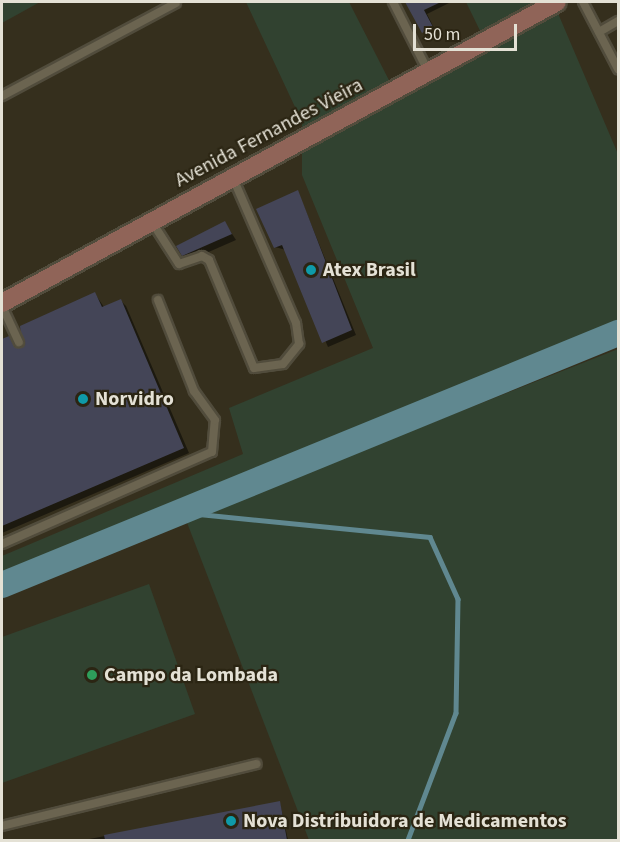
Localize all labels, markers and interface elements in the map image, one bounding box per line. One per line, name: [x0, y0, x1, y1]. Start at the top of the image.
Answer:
scale bar: [416, 12, 520, 50]
text: 50 m: [424, 22, 460, 47]
street label: Avenida Fernandes Vieira: [171, 73, 367, 193]
place label: Atex Brasil: [323, 258, 416, 282]
marker: Atex Brasil: [304, 263, 318, 277]
place label: Norvidro: [95, 387, 174, 411]
marker: Norvidro: [76, 392, 90, 406]
place label: Campo da Lombada: [104, 663, 278, 687]
marker: Campo da Lombada: [85, 668, 99, 682]
place label: Nova Distribuidora de Medicamentos: [243, 809, 567, 833]
marker: Nova Distribuidora de Medicamentos: [224, 814, 238, 828]

